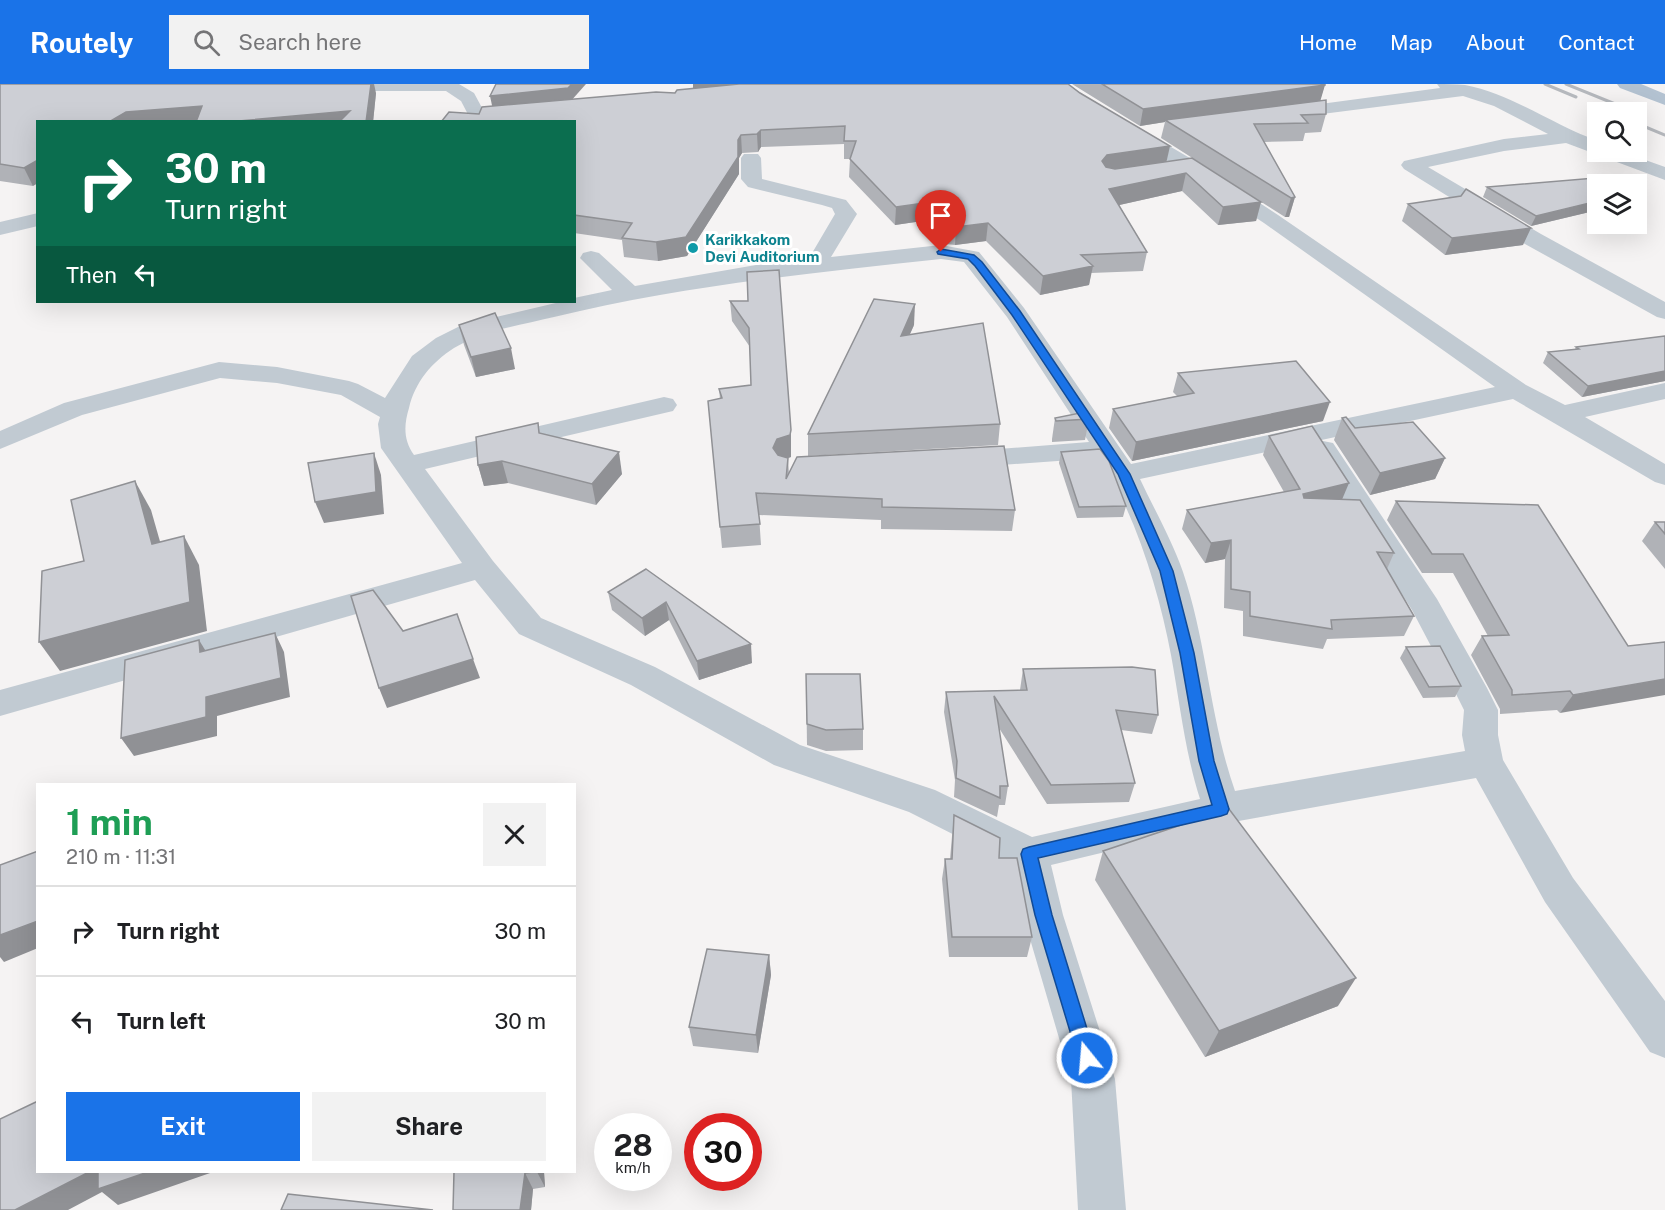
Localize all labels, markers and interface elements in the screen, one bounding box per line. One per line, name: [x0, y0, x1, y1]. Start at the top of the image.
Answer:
search box: [169, 15, 589, 69]
text: Routely: [30, 26, 133, 59]
icon: search: [190, 26, 223, 59]
text: Search here: [238, 29, 362, 55]
text: Home: [1299, 30, 1357, 55]
text: Map: [1390, 30, 1433, 55]
text: About: [1466, 30, 1525, 55]
text: Contact: [1558, 30, 1635, 55]
map controls: [1587, 102, 1647, 234]
button: search: [1587, 102, 1647, 162]
text: 30 m: [165, 143, 267, 192]
icon: right: [66, 144, 144, 222]
button: layers: [1587, 174, 1647, 234]
pin: [915, 190, 966, 252]
text: Turn right: [165, 193, 288, 225]
icon: arrive: [924, 199, 957, 232]
place label: Karikkakom Devi Auditorium: [705, 231, 819, 265]
marker: Karikkakom Devi Auditorium: [686, 241, 700, 255]
icon: left: [129, 258, 162, 291]
text: Then: [66, 262, 117, 288]
text: 1 min: [66, 801, 153, 843]
button: close: [483, 803, 546, 866]
text: 210 m · 11:31: [66, 845, 176, 869]
icon: right: [66, 915, 99, 948]
text: Turn right: [117, 918, 220, 944]
text: 30 m: [494, 918, 546, 944]
icon: left: [66, 1005, 99, 1038]
text: Turn left: [117, 1008, 206, 1034]
text: 30 m: [494, 1008, 546, 1034]
position arrow: [1055, 1026, 1119, 1090]
button: Exit: [66, 1092, 300, 1161]
button: Share: [312, 1092, 546, 1161]
speed limit sign: 30: [684, 1113, 762, 1191]
text: 28: [613, 1127, 653, 1163]
text: km/h: [615, 1159, 651, 1176]

